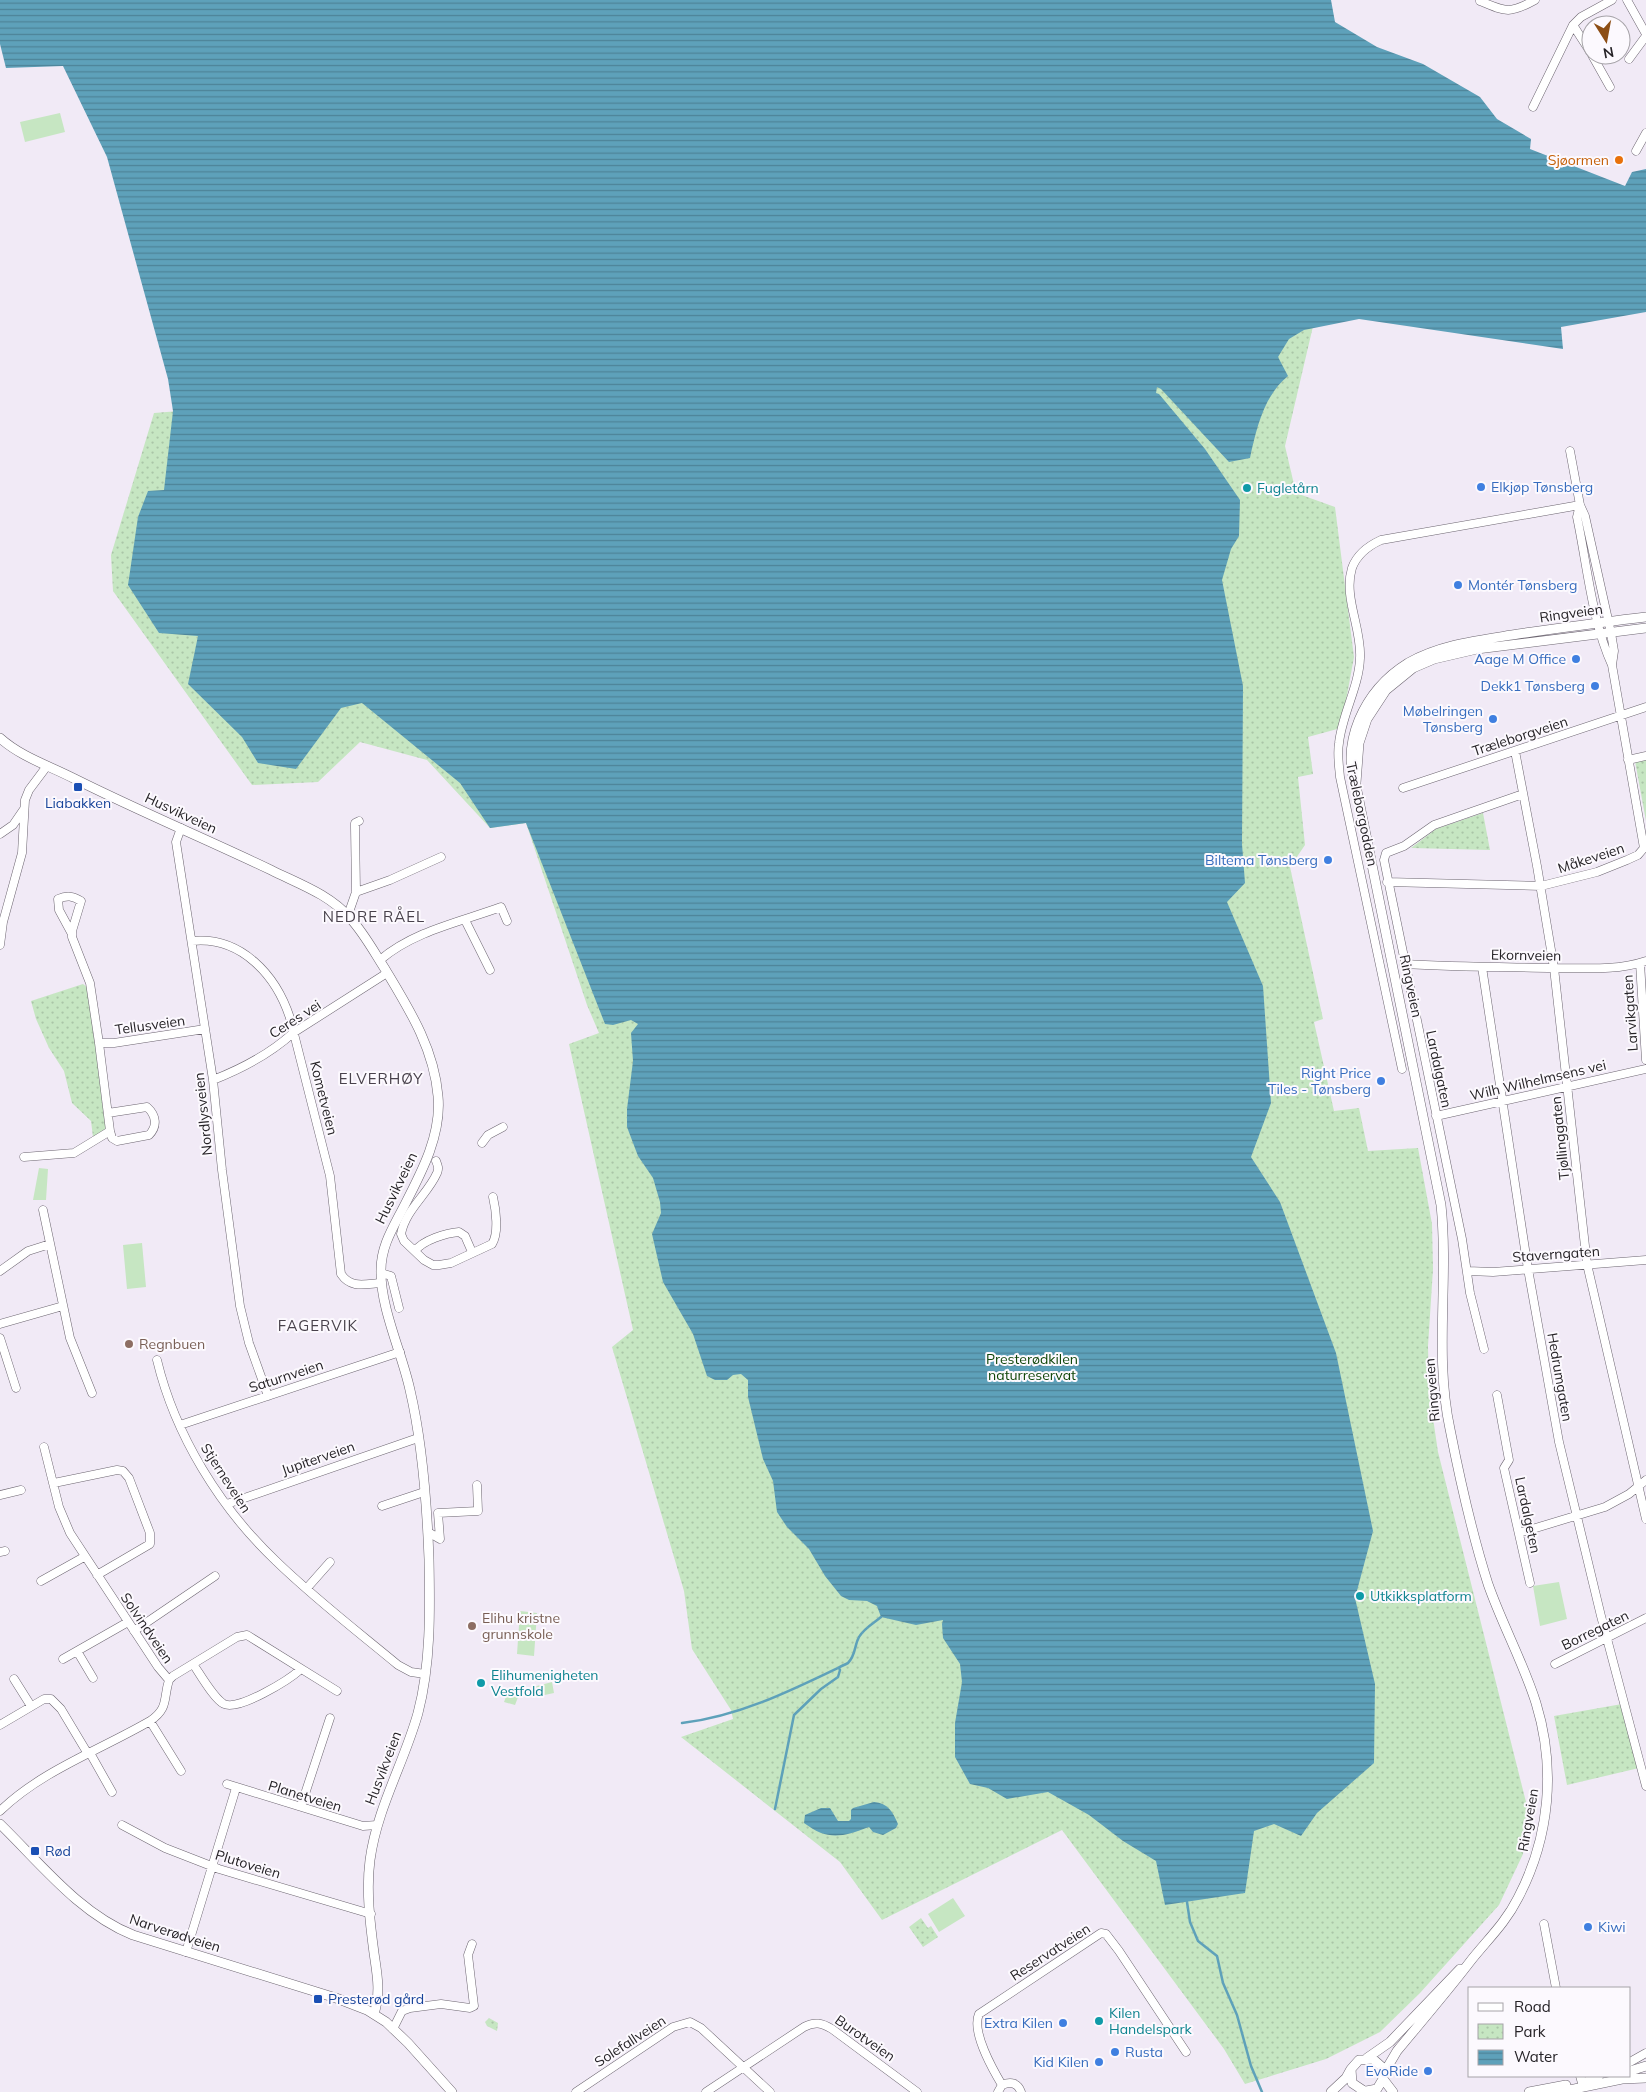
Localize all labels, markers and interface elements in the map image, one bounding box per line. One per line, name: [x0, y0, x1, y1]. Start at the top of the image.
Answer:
north arrow: [1581, 15, 1631, 65]
text: N: [1602, 43, 1615, 63]
place label: Sjøormen: [1548, 151, 1609, 169]
marker: Sjøormen: [1613, 154, 1625, 166]
place label: Elkjøp Tønsberg: [1491, 478, 1593, 496]
place label: Fugletårn: [1257, 479, 1319, 497]
marker: Elkjøp Tønsberg: [1475, 481, 1487, 493]
marker: Fugletårn: [1241, 482, 1253, 494]
place label: Montér Tønsberg: [1468, 576, 1577, 594]
marker: Montér Tønsberg: [1452, 579, 1464, 591]
street label: Ringveien: [1538, 600, 1604, 626]
place label: Aage M Office: [1474, 650, 1566, 668]
marker: Aage M Office: [1570, 653, 1582, 665]
place label: Dekk1 Tønsberg: [1480, 677, 1585, 695]
marker: Dekk1 Tønsberg: [1589, 680, 1601, 692]
place label: Møbelringen Tønsberg: [1403, 702, 1483, 736]
street label: Træleborgveien: [1470, 712, 1570, 760]
marker: Møbelringen Tønsberg: [1487, 713, 1499, 725]
street label: Træleborgodden: [1342, 760, 1382, 868]
marker: Liabakken: [72, 781, 84, 793]
street label: Husvikveien: [142, 788, 220, 838]
place label: Liabakken: [45, 794, 111, 812]
street label: Måkeveien: [1555, 839, 1627, 877]
place label: Biltema Tønsberg: [1205, 851, 1318, 869]
marker: Biltema Tønsberg: [1322, 854, 1334, 866]
district label: NEDRE RÅEL: [323, 906, 425, 926]
street label: Ekornveien: [1491, 945, 1561, 965]
street label: Ringveien: [1396, 953, 1426, 1019]
street label: Larvikgaten: [1618, 974, 1642, 1052]
street label: Ceres vei: [266, 996, 324, 1042]
street label: Tellusveien: [114, 1011, 186, 1039]
street label: Lardalgaten: [1422, 1029, 1456, 1109]
street label: Wilh Wilhelmsens vei: [1468, 1056, 1608, 1104]
street label: Kometveien: [306, 1059, 342, 1137]
place label: Right Price Tiles - Tønsberg: [1268, 1064, 1371, 1098]
district label: ELVERHØY: [339, 1069, 423, 1088]
street label: Nordlysveien: [190, 1072, 216, 1156]
marker: Right Price Tiles - Tønsberg: [1375, 1075, 1387, 1087]
street label: Tjøllinggaten: [1547, 1095, 1573, 1181]
street label: Husvikveien: [371, 1149, 421, 1227]
street label: Staverngaten: [1512, 1242, 1600, 1266]
district label: FAGERVIK: [278, 1316, 358, 1335]
street label: Hedrumgaten: [1543, 1331, 1577, 1423]
place label: Regnbuen: [139, 1335, 205, 1353]
marker: Regnbuen: [123, 1338, 135, 1350]
park label: Presterødkilen naturreservat: [986, 1350, 1078, 1384]
street label: Saturnveien: [246, 1355, 326, 1397]
street label: Ringveien: [1420, 1357, 1444, 1423]
street label: Jupiterveien: [279, 1437, 357, 1479]
street label: Stjerneveien: [197, 1440, 255, 1516]
street label: Lardalgeten: [1511, 1475, 1545, 1555]
place label: Utkikksplatform: [1370, 1587, 1472, 1605]
street label: Solvindveien: [117, 1589, 177, 1667]
marker: Utkikksplatform: [1354, 1590, 1366, 1602]
street label: Borregaten: [1558, 1606, 1632, 1654]
place label: Elihu kristne grunnskole: [482, 1609, 560, 1643]
marker: Elihu kristne grunnskole: [466, 1620, 478, 1632]
place label: Elihumenigheten Vestfold: [491, 1666, 599, 1700]
marker: Elihumenigheten Vestfold: [475, 1677, 487, 1689]
street label: Husvikveien: [361, 1729, 405, 1807]
street label: Planetveien: [266, 1776, 344, 1816]
street label: Ringveien: [1514, 1787, 1542, 1853]
place label: Rød: [45, 1842, 71, 1860]
marker: Rød: [29, 1845, 41, 1857]
street label: Plutoveien: [213, 1846, 283, 1882]
street label: Narverødveien: [127, 1910, 223, 1956]
place label: Kiwi: [1598, 1918, 1626, 1936]
street label: Reservatveien: [1007, 1919, 1093, 1985]
marker: Kiwi: [1582, 1921, 1594, 1933]
legend: [1468, 1987, 1631, 2077]
place label: Presterød gård: [328, 1990, 424, 2008]
marker: Presterød gård: [312, 1993, 324, 2005]
text: Road: [1514, 1997, 1551, 2016]
place label: Kilen Handelspark: [1109, 2004, 1193, 2038]
street label: Solefallveien: [591, 2011, 669, 2071]
street label: Burotveien: [831, 2011, 899, 2065]
place label: Extra Kilen: [984, 2014, 1053, 2032]
marker: Kilen Handelspark: [1093, 2015, 1105, 2027]
marker: Extra Kilen: [1057, 2017, 1069, 2029]
text: Park: [1514, 2022, 1546, 2041]
place label: Rusta: [1125, 2043, 1163, 2061]
marker: Rusta: [1109, 2046, 1121, 2058]
text: Water: [1514, 2047, 1558, 2066]
place label: Kid Kilen: [1033, 2053, 1089, 2071]
marker: Kid Kilen: [1093, 2056, 1105, 2068]
place label: EvoRide: [1366, 2062, 1418, 2080]
marker: EvoRide: [1422, 2065, 1434, 2077]

